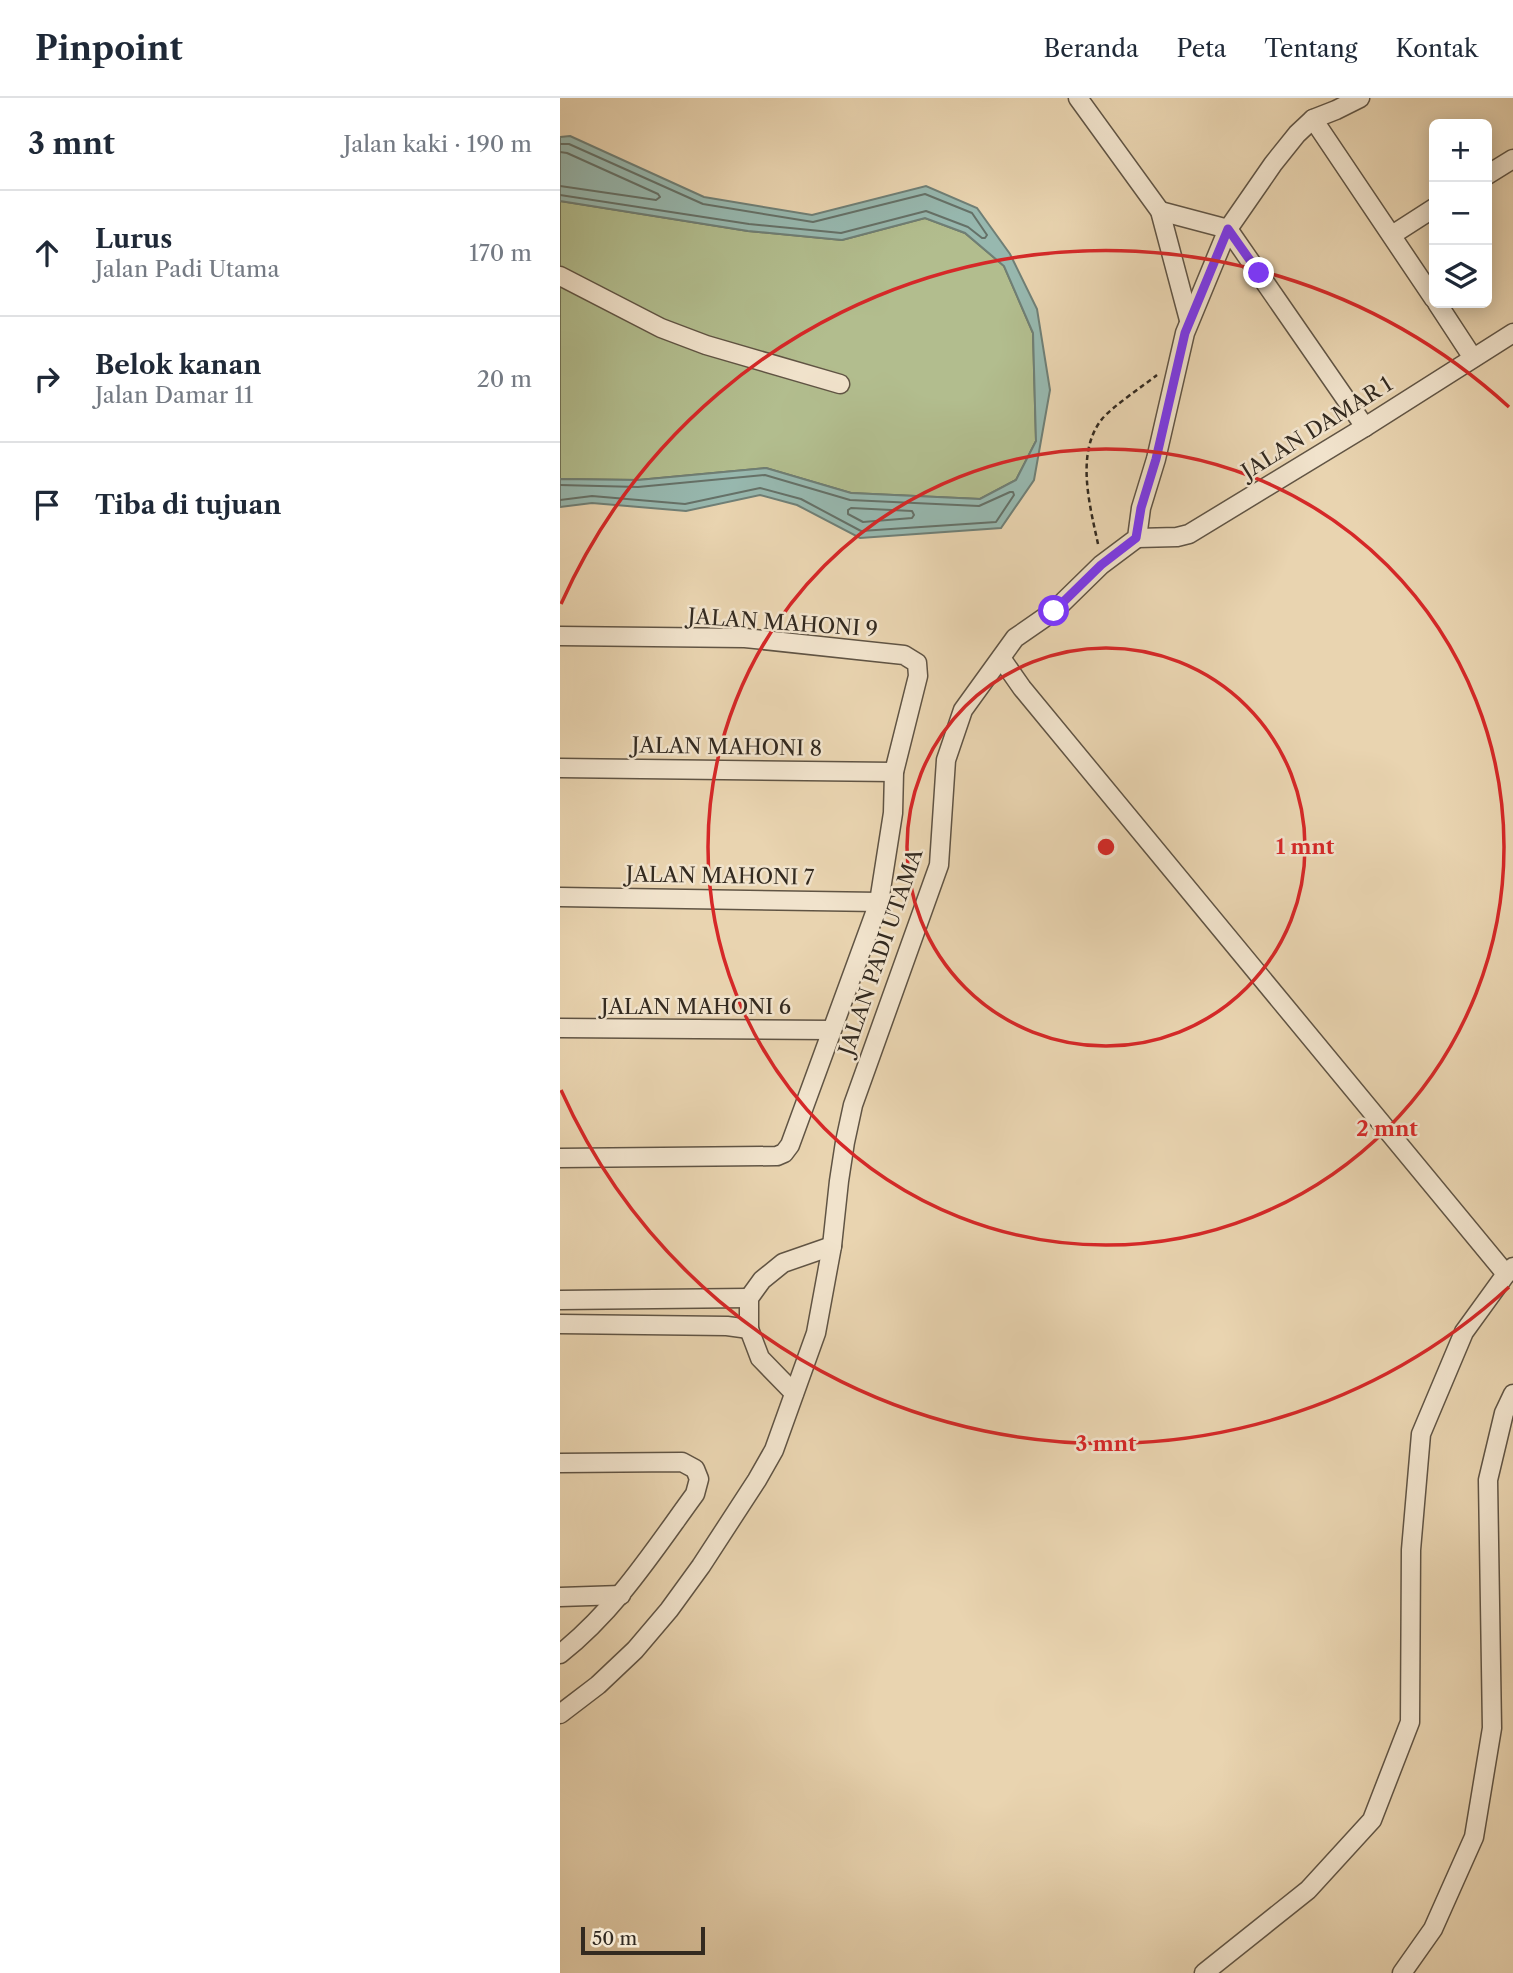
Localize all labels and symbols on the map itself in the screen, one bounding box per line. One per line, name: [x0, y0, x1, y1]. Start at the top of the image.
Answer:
route end: [1243, 257, 1274, 288]
street label: JALAN DAMAR 1: [1234, 371, 1397, 486]
route start: [1038, 595, 1069, 626]
street label: JALAN MAHONI 9: [684, 603, 879, 642]
street label: JALAN MAHONI 8: [629, 732, 822, 761]
text: 1 mnt: [1276, 834, 1335, 859]
centre of rings: [1094, 835, 1118, 859]
street label: JALAN PADI UTAMA: [832, 845, 928, 1061]
street label: JALAN MAHONI 7: [623, 861, 815, 890]
street label: JALAN MAHONI 6: [598, 994, 791, 1019]
text: 2 mnt: [1356, 1116, 1418, 1141]
text: 3 mnt: [1076, 1431, 1137, 1456]
scale bar: [581, 1924, 705, 1956]

